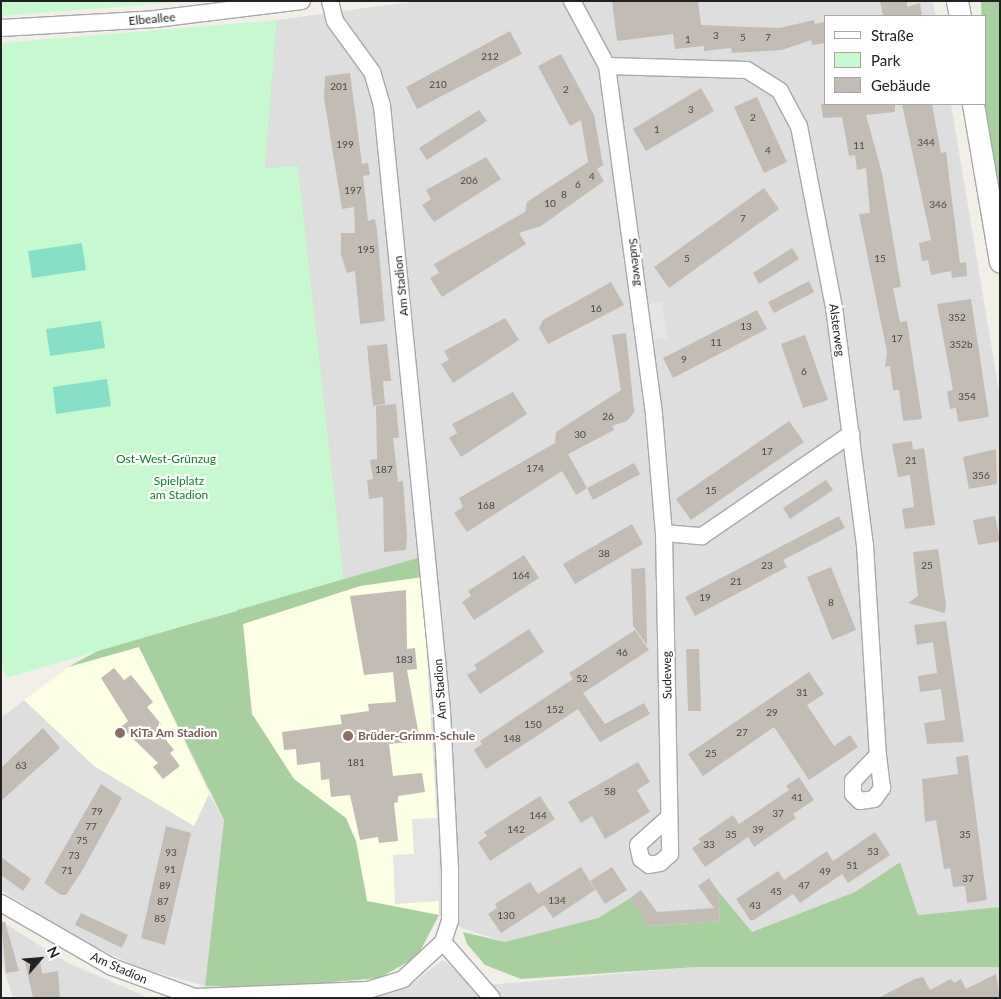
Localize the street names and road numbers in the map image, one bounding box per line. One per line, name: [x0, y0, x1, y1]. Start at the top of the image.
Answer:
street label: Elbeallee: [128, 10, 176, 28]
street label: Sudeweg: [626, 237, 646, 287]
street label: Am Stadion: [391, 255, 411, 317]
street label: Alsterweg: [826, 303, 848, 357]
street label: Sudeweg: [659, 651, 675, 699]
street label: Am Stadion: [431, 658, 449, 720]
street label: Am Stadion: [88, 949, 150, 987]

